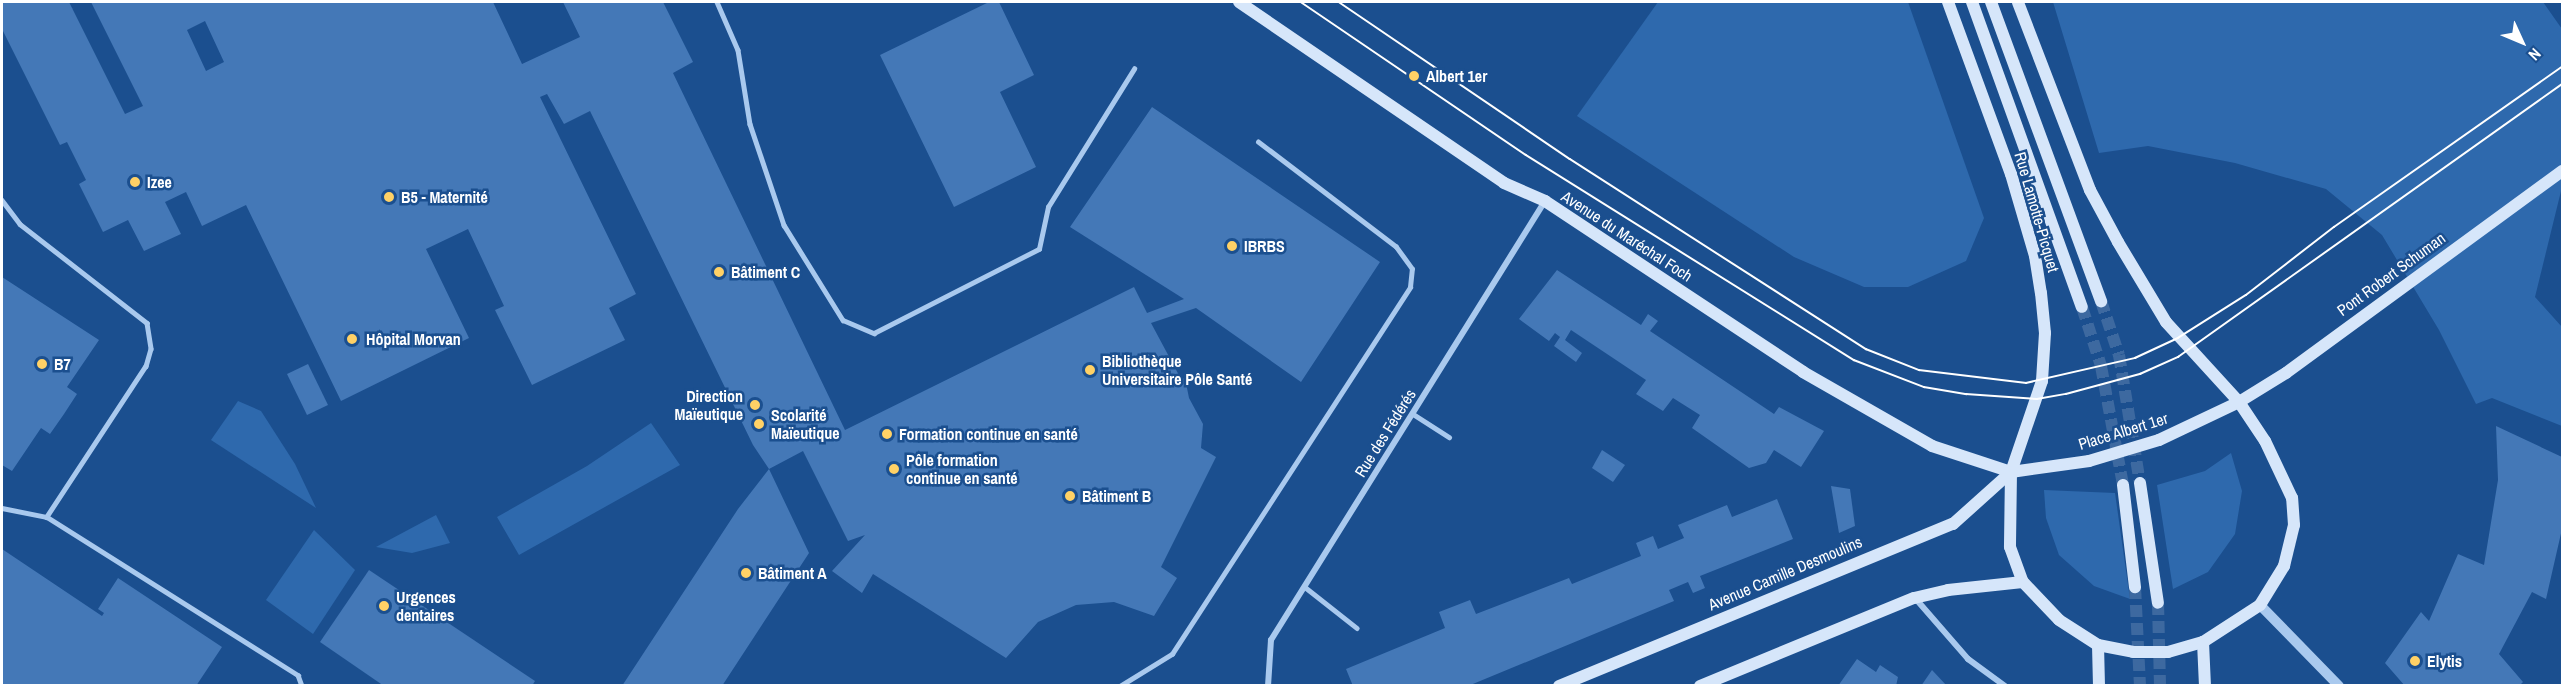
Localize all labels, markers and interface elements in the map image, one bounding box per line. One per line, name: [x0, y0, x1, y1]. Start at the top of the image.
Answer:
north arrow: [2492, 12, 2552, 72]
text: N: [2524, 43, 2546, 66]
place label: Albert 1er: [1426, 66, 1487, 86]
marker: Albert 1er: [1407, 69, 1421, 83]
street label: Rue Lamotte-Picquet: [2011, 150, 2063, 274]
place label: Izee: [147, 172, 172, 192]
marker: Izee: [128, 175, 142, 189]
street label: Avenue du Maréchal Foch: [1558, 186, 1696, 286]
place label: B5 - Maternité: [401, 187, 488, 207]
marker: B5 - Maternité: [382, 190, 396, 204]
street label: Pont Robert Schuman: [2333, 228, 2449, 320]
place label: IBRBS: [1244, 236, 1285, 256]
marker: IBRBS: [1225, 239, 1239, 253]
place label: Bâtiment C: [731, 262, 800, 282]
marker: Bâtiment C: [712, 265, 726, 279]
place label: Hôpital Morvan: [366, 329, 461, 349]
marker: Hôpital Morvan: [343, 330, 361, 348]
place label: Bibliothèque Universitaire Pôle Santé: [1102, 351, 1252, 389]
place label: B7: [54, 354, 71, 374]
marker: B7: [35, 357, 49, 371]
marker: Bibliothèque Universitaire Pôle Santé: [1083, 363, 1097, 377]
place label: Direction Maïeutique: [674, 386, 743, 424]
street label: Rue des Fédérés: [1350, 386, 1420, 480]
marker: Direction Maïeutique: [748, 398, 762, 412]
place label: Scolarité Maïeutique: [771, 405, 840, 443]
street label: Place Albert 1er: [2076, 408, 2170, 454]
marker: Scolarité Maïeutique: [752, 417, 766, 431]
place label: Formation continue en santé: [899, 424, 1078, 444]
marker: Formation continue en santé: [880, 427, 894, 441]
place label: Pôle formation continue en santé: [906, 450, 1018, 488]
marker: Pôle formation continue en santé: [887, 462, 901, 476]
place label: Bâtiment B: [1082, 486, 1151, 506]
marker: Bâtiment B: [1063, 489, 1077, 503]
street label: Avenue Camille Desmoulins: [1705, 532, 1865, 614]
place label: Bâtiment A: [758, 563, 827, 583]
marker: Bâtiment A: [739, 566, 753, 580]
place label: Urgences dentaires: [396, 587, 456, 625]
marker: Urgences dentaires: [377, 599, 391, 613]
place label: Elytis: [2427, 651, 2462, 671]
marker: Elytis: [2408, 654, 2422, 668]

